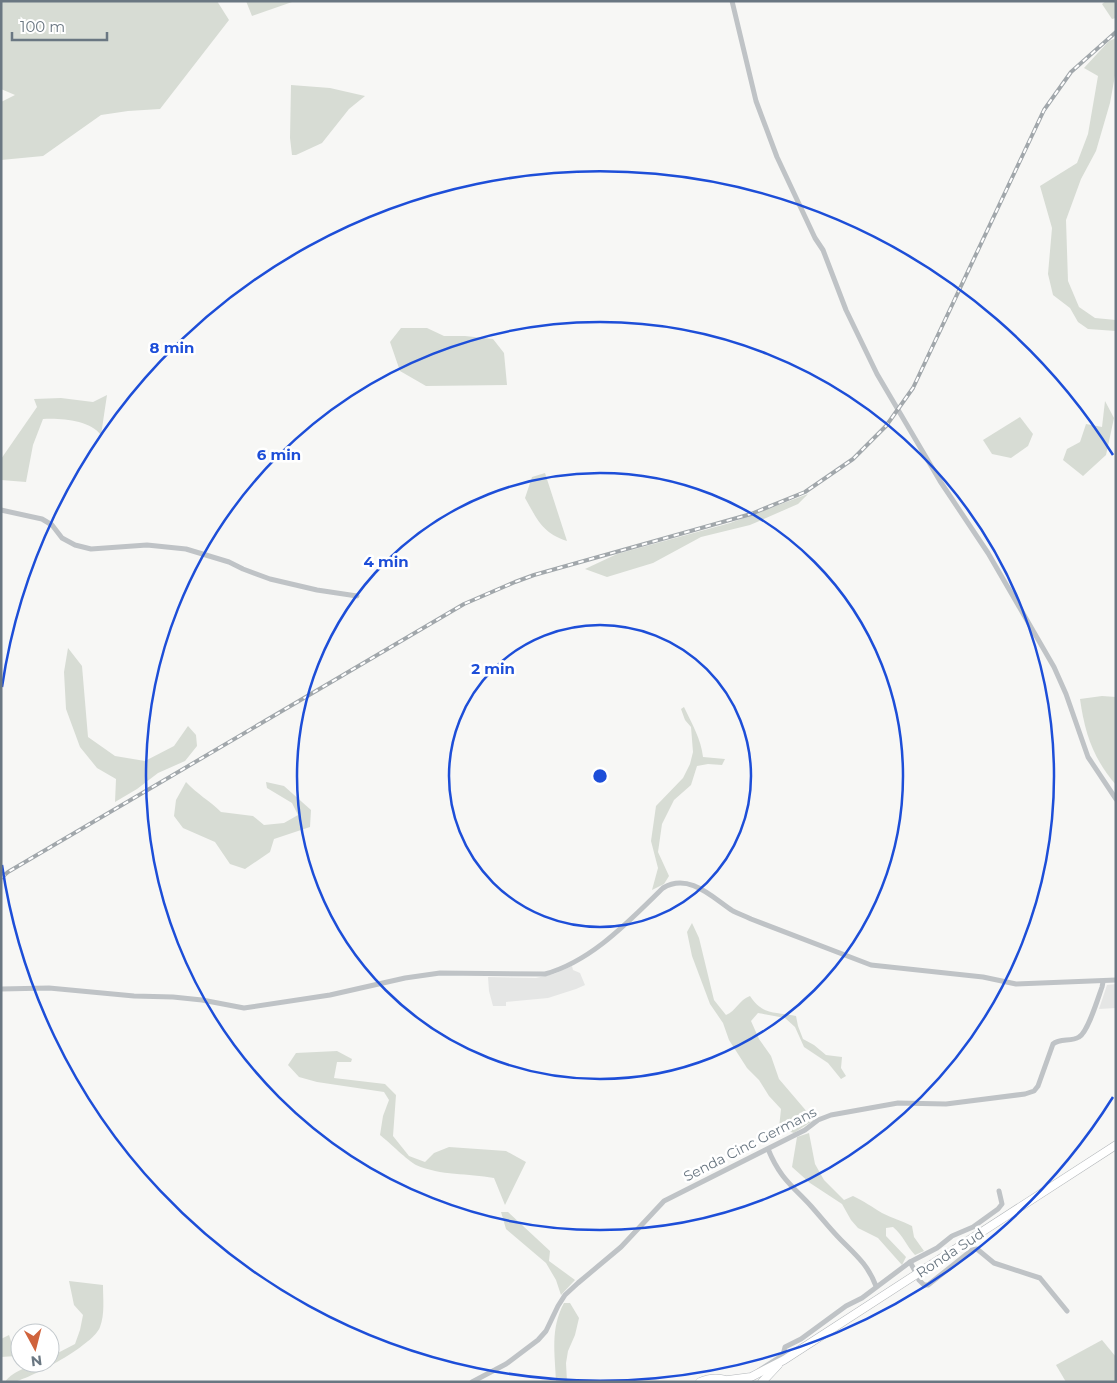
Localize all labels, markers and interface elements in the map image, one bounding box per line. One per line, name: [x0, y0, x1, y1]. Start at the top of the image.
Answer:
scale bar: [12, 10, 108, 42]
text: 100 m: [20, 17, 65, 36]
text: 8 min: [150, 338, 194, 357]
text: 6 min: [257, 445, 301, 464]
text: 4 min: [363, 552, 409, 571]
text: 2 min: [471, 659, 515, 678]
centre of rings: [591, 767, 609, 785]
street label: Senda Cinc Germans: [680, 1103, 820, 1185]
street label: Ronda Sud: [913, 1224, 987, 1282]
north arrow: [10, 1323, 60, 1373]
text: N: [30, 1351, 43, 1371]

